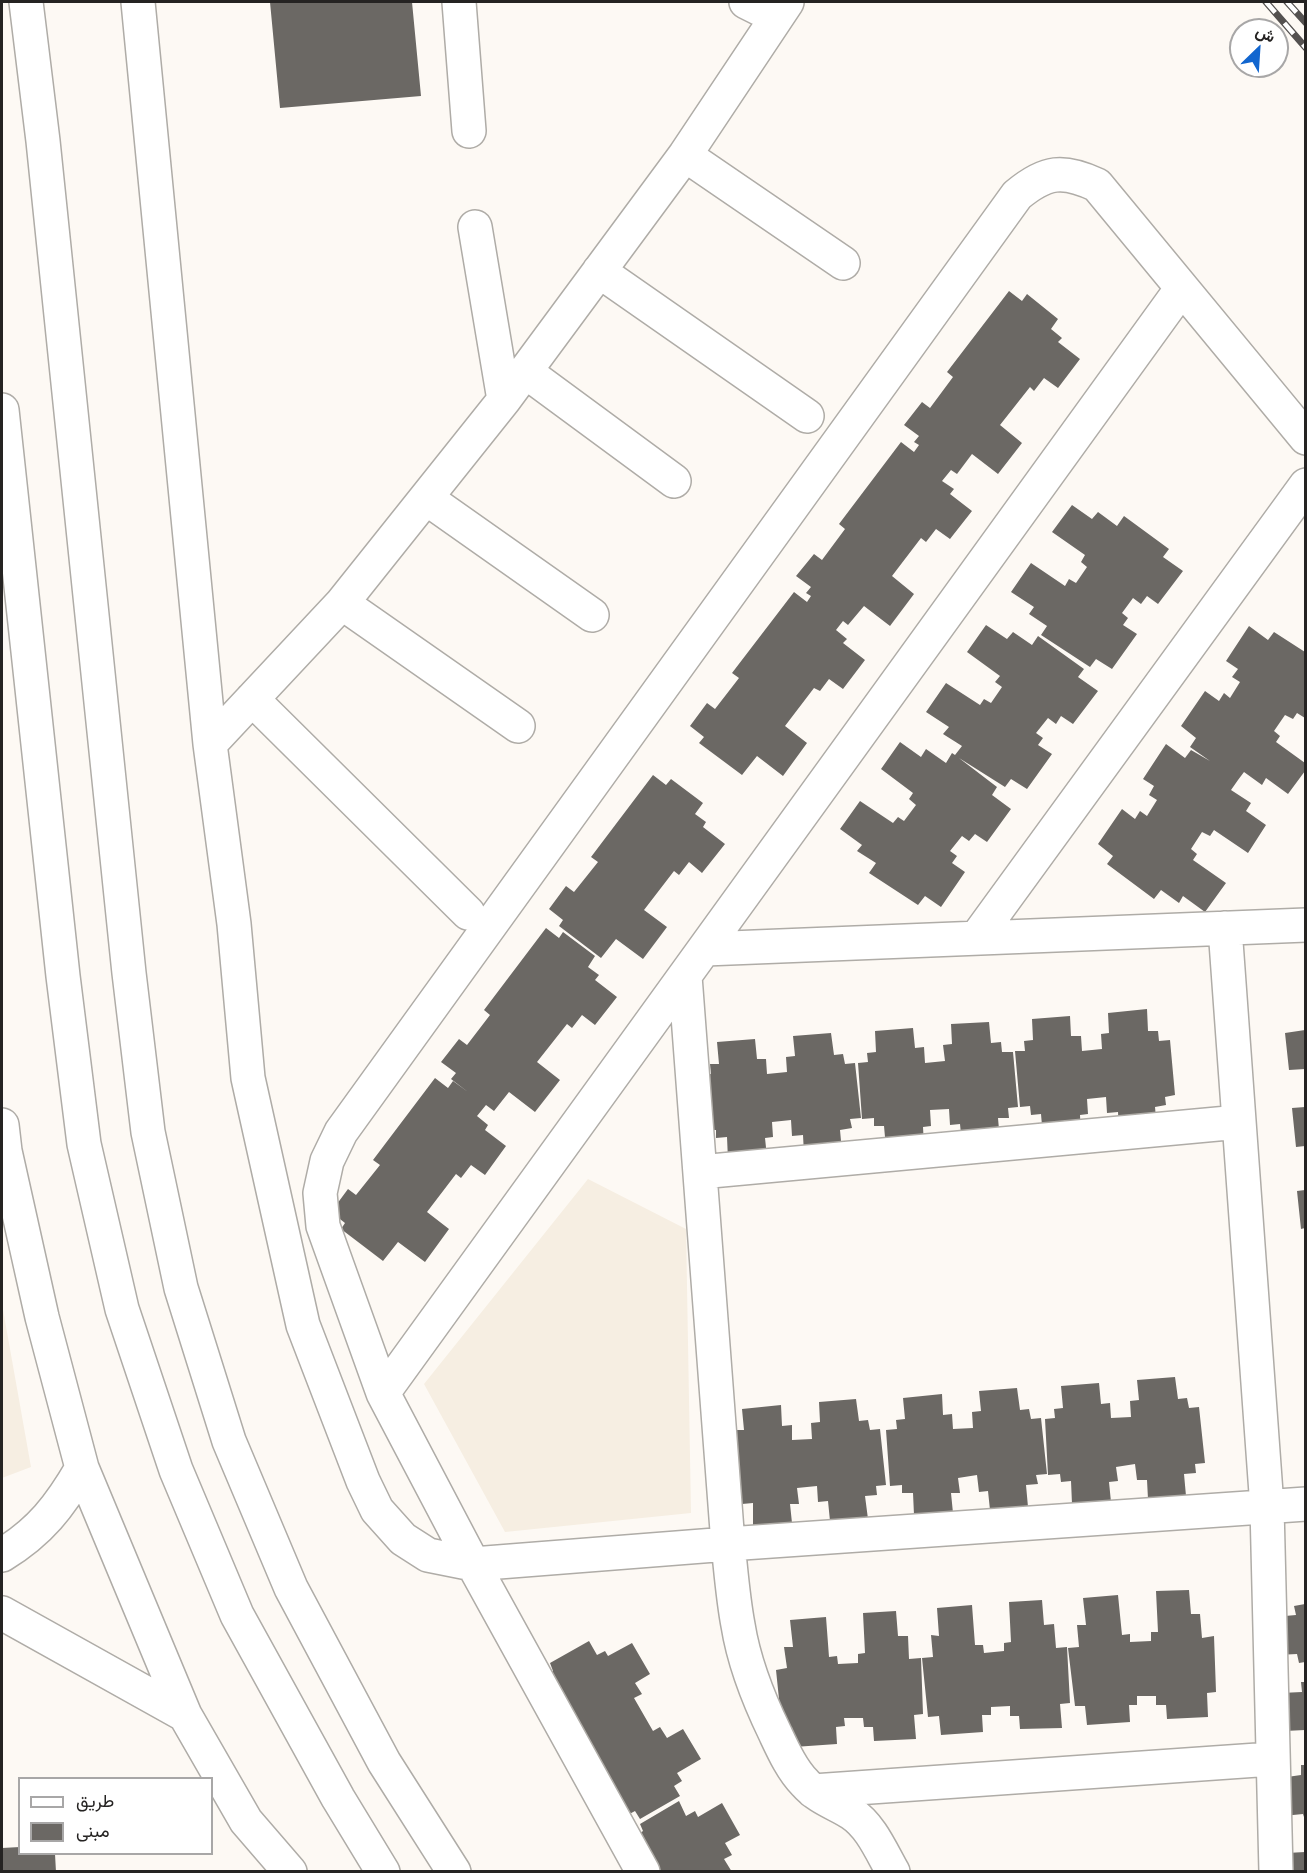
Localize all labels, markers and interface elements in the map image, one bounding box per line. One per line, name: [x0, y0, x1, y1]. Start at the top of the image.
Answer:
north arrow: [1229, 18, 1289, 78]
text: ش: [1252, 19, 1279, 48]
legend: [18, 1777, 213, 1855]
text: طريق: [76, 1788, 114, 1812]
text: مبنى: [76, 1818, 110, 1842]

